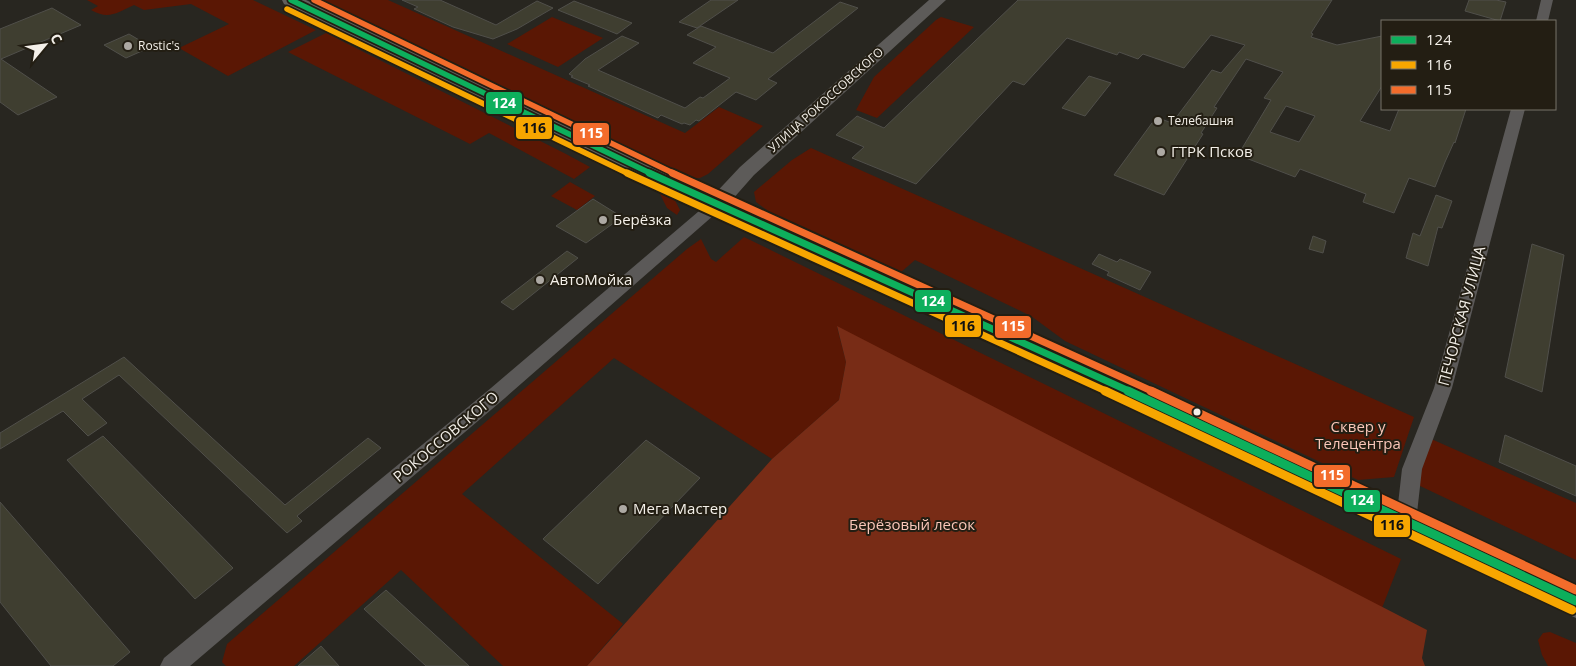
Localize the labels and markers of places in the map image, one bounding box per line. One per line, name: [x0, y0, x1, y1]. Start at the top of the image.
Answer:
place label: Rostic's: [138, 37, 180, 54]
marker: Rostic's: [122, 40, 134, 52]
place label: Телебашня: [1168, 112, 1234, 129]
marker: Телебашня: [1152, 115, 1164, 127]
place label: ГТРК Псков: [1171, 141, 1253, 161]
marker: ГТРК Псков: [1155, 146, 1167, 158]
place label: Берёзка: [613, 209, 672, 229]
marker: Берёзка: [597, 214, 609, 226]
place label: АвтоМойка: [550, 269, 632, 289]
marker: АвтоМойка: [534, 274, 546, 286]
unlabelled marker: [1192, 407, 1202, 417]
place label: Мега Мастер: [633, 498, 727, 518]
marker: Мега Мастер: [617, 503, 629, 515]

